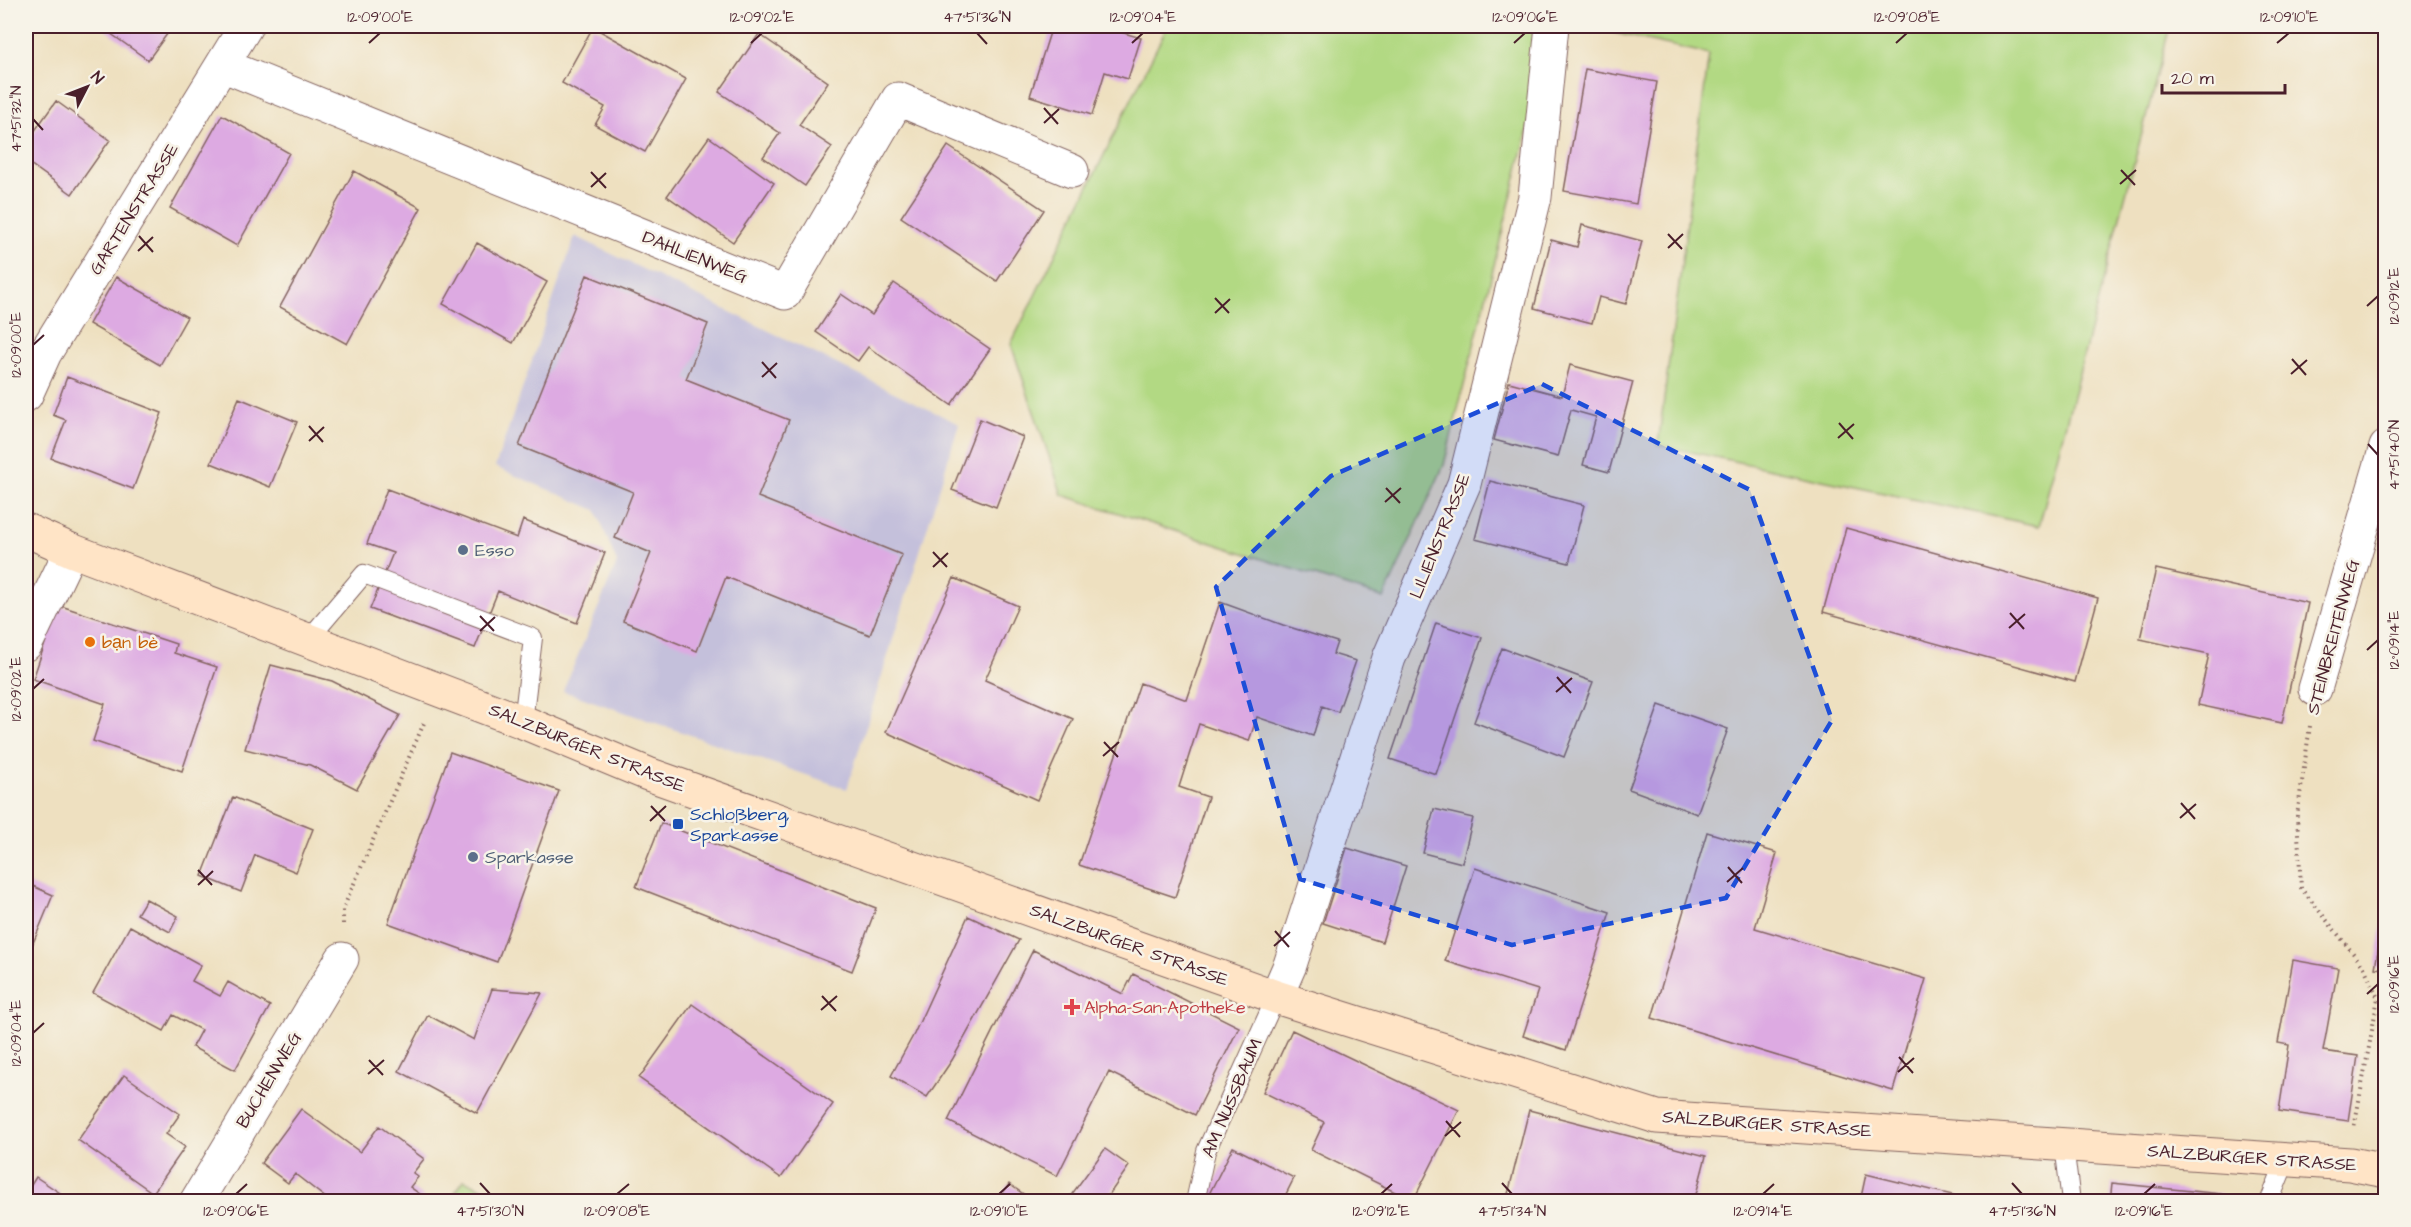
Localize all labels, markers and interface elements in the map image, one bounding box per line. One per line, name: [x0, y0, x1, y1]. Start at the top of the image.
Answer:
text: 12°09'00"E: [347, 7, 413, 28]
text: 12°09'02"E: [730, 7, 794, 28]
text: 47°51'36"N: [943, 7, 1011, 28]
text: 12°09'04"E: [1110, 7, 1176, 28]
text: 12°09'06"E: [1492, 7, 1558, 28]
text: 12°09'08"E: [1874, 7, 1940, 28]
text: 12°09'10"E: [2260, 7, 2318, 28]
north arrow: [57, 57, 117, 117]
scale bar: [2162, 57, 2285, 95]
text: 20 m: [2171, 66, 2214, 91]
text: N: [86, 67, 109, 89]
text: 47°51'32"N: [6, 86, 27, 152]
street label: GARTENSTRASSE: [83, 138, 185, 280]
street label: DAHLIENWEG: [639, 225, 752, 290]
text: 12°09'12"E: [2384, 267, 2405, 325]
text: 12°09'00"E: [6, 312, 27, 378]
text: 47°51'40"N: [2384, 420, 2405, 490]
street label: LILIENSTRASSE: [1403, 469, 1477, 602]
place label: Esso: [475, 538, 514, 563]
marker: Esso: [456, 543, 470, 557]
street label: STEINBREITENWEG: [2300, 556, 2366, 717]
text: 12°09'14"E: [2384, 610, 2405, 669]
place label: bạn bè: [102, 630, 158, 655]
marker: bạn bè: [83, 635, 97, 649]
text: 12°09'02"E: [6, 657, 27, 721]
street label: SALZBURGER STRASSE: [485, 697, 689, 799]
place label: Schloßberg, Sparkasse: [690, 802, 790, 848]
marker: Schloßberg, Sparkasse: [671, 817, 685, 831]
place label: Sparkasse: [485, 845, 574, 870]
marker: Sparkasse: [466, 850, 480, 864]
street label: SALZBURGER STRASSE: [1026, 897, 1232, 993]
text: 12°09'16"E: [2384, 955, 2405, 1013]
place label: Alpha-San-Apotheke: [1084, 995, 1246, 1020]
text: 12°09'04"E: [6, 1000, 27, 1066]
marker: Alpha-San-Apotheke: [1065, 1000, 1079, 1014]
street label: BUCHENWEG: [230, 1027, 308, 1133]
street label: AM NUSSBAUM: [1196, 1034, 1268, 1162]
street label: SALZBURGER STRASSE: [1662, 1104, 1873, 1144]
street label: SALZBURGER STRASSE: [2147, 1138, 2358, 1178]
text: 12°09'06"E: [203, 1201, 269, 1222]
text: 47°51'30"N: [456, 1201, 524, 1222]
text: 12°09'08"E: [584, 1201, 650, 1222]
text: 12°09'10"E: [970, 1201, 1028, 1222]
text: 12°09'12"E: [1352, 1201, 1410, 1222]
text: 47°51'34"N: [1478, 1201, 1546, 1222]
text: 12°09'14"E: [1734, 1201, 1793, 1222]
text: 47°51'36"N: [1988, 1201, 2056, 1222]
text: 12°09'16"E: [2115, 1201, 2173, 1222]

